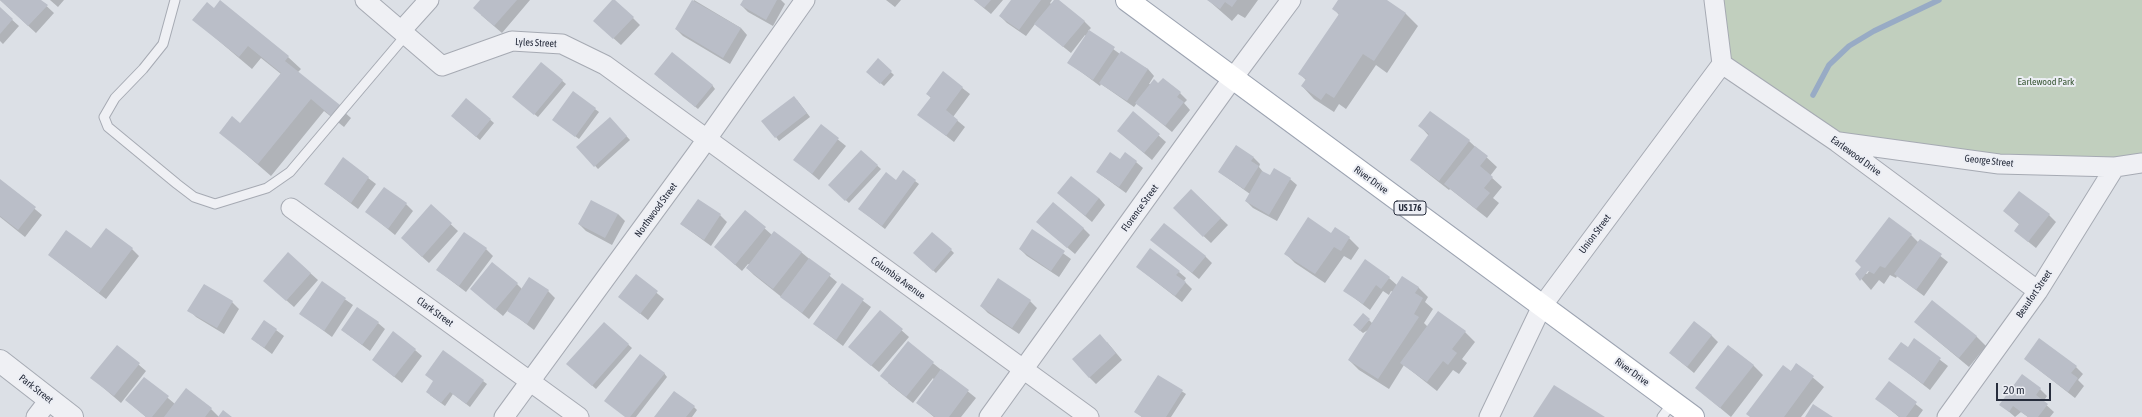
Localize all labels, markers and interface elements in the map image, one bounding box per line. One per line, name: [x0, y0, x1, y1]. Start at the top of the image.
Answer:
street label: Lyles Street: [515, 36, 557, 50]
park label: Earlewood Park: [2018, 76, 2074, 88]
street label: Earlewood Drive: [1828, 134, 1884, 178]
street label: George Street: [1964, 152, 2014, 170]
street label: River Drive: [1351, 164, 1391, 196]
street label: Northwood Street: [632, 180, 680, 240]
street label: Florence Street: [1119, 182, 1161, 234]
road number: US 176: [1394, 201, 1426, 215]
street label: Union Street: [1576, 212, 1614, 256]
street label: Columbia Avenue: [868, 254, 928, 302]
street label: Beaufort Street: [2014, 268, 2054, 320]
street label: Clark Street: [414, 295, 456, 329]
street label: River Drive: [1612, 356, 1652, 388]
street label: Park Street: [17, 372, 55, 406]
scale bar: [1998, 375, 2053, 401]
text: 20 m: [2003, 383, 2025, 397]

